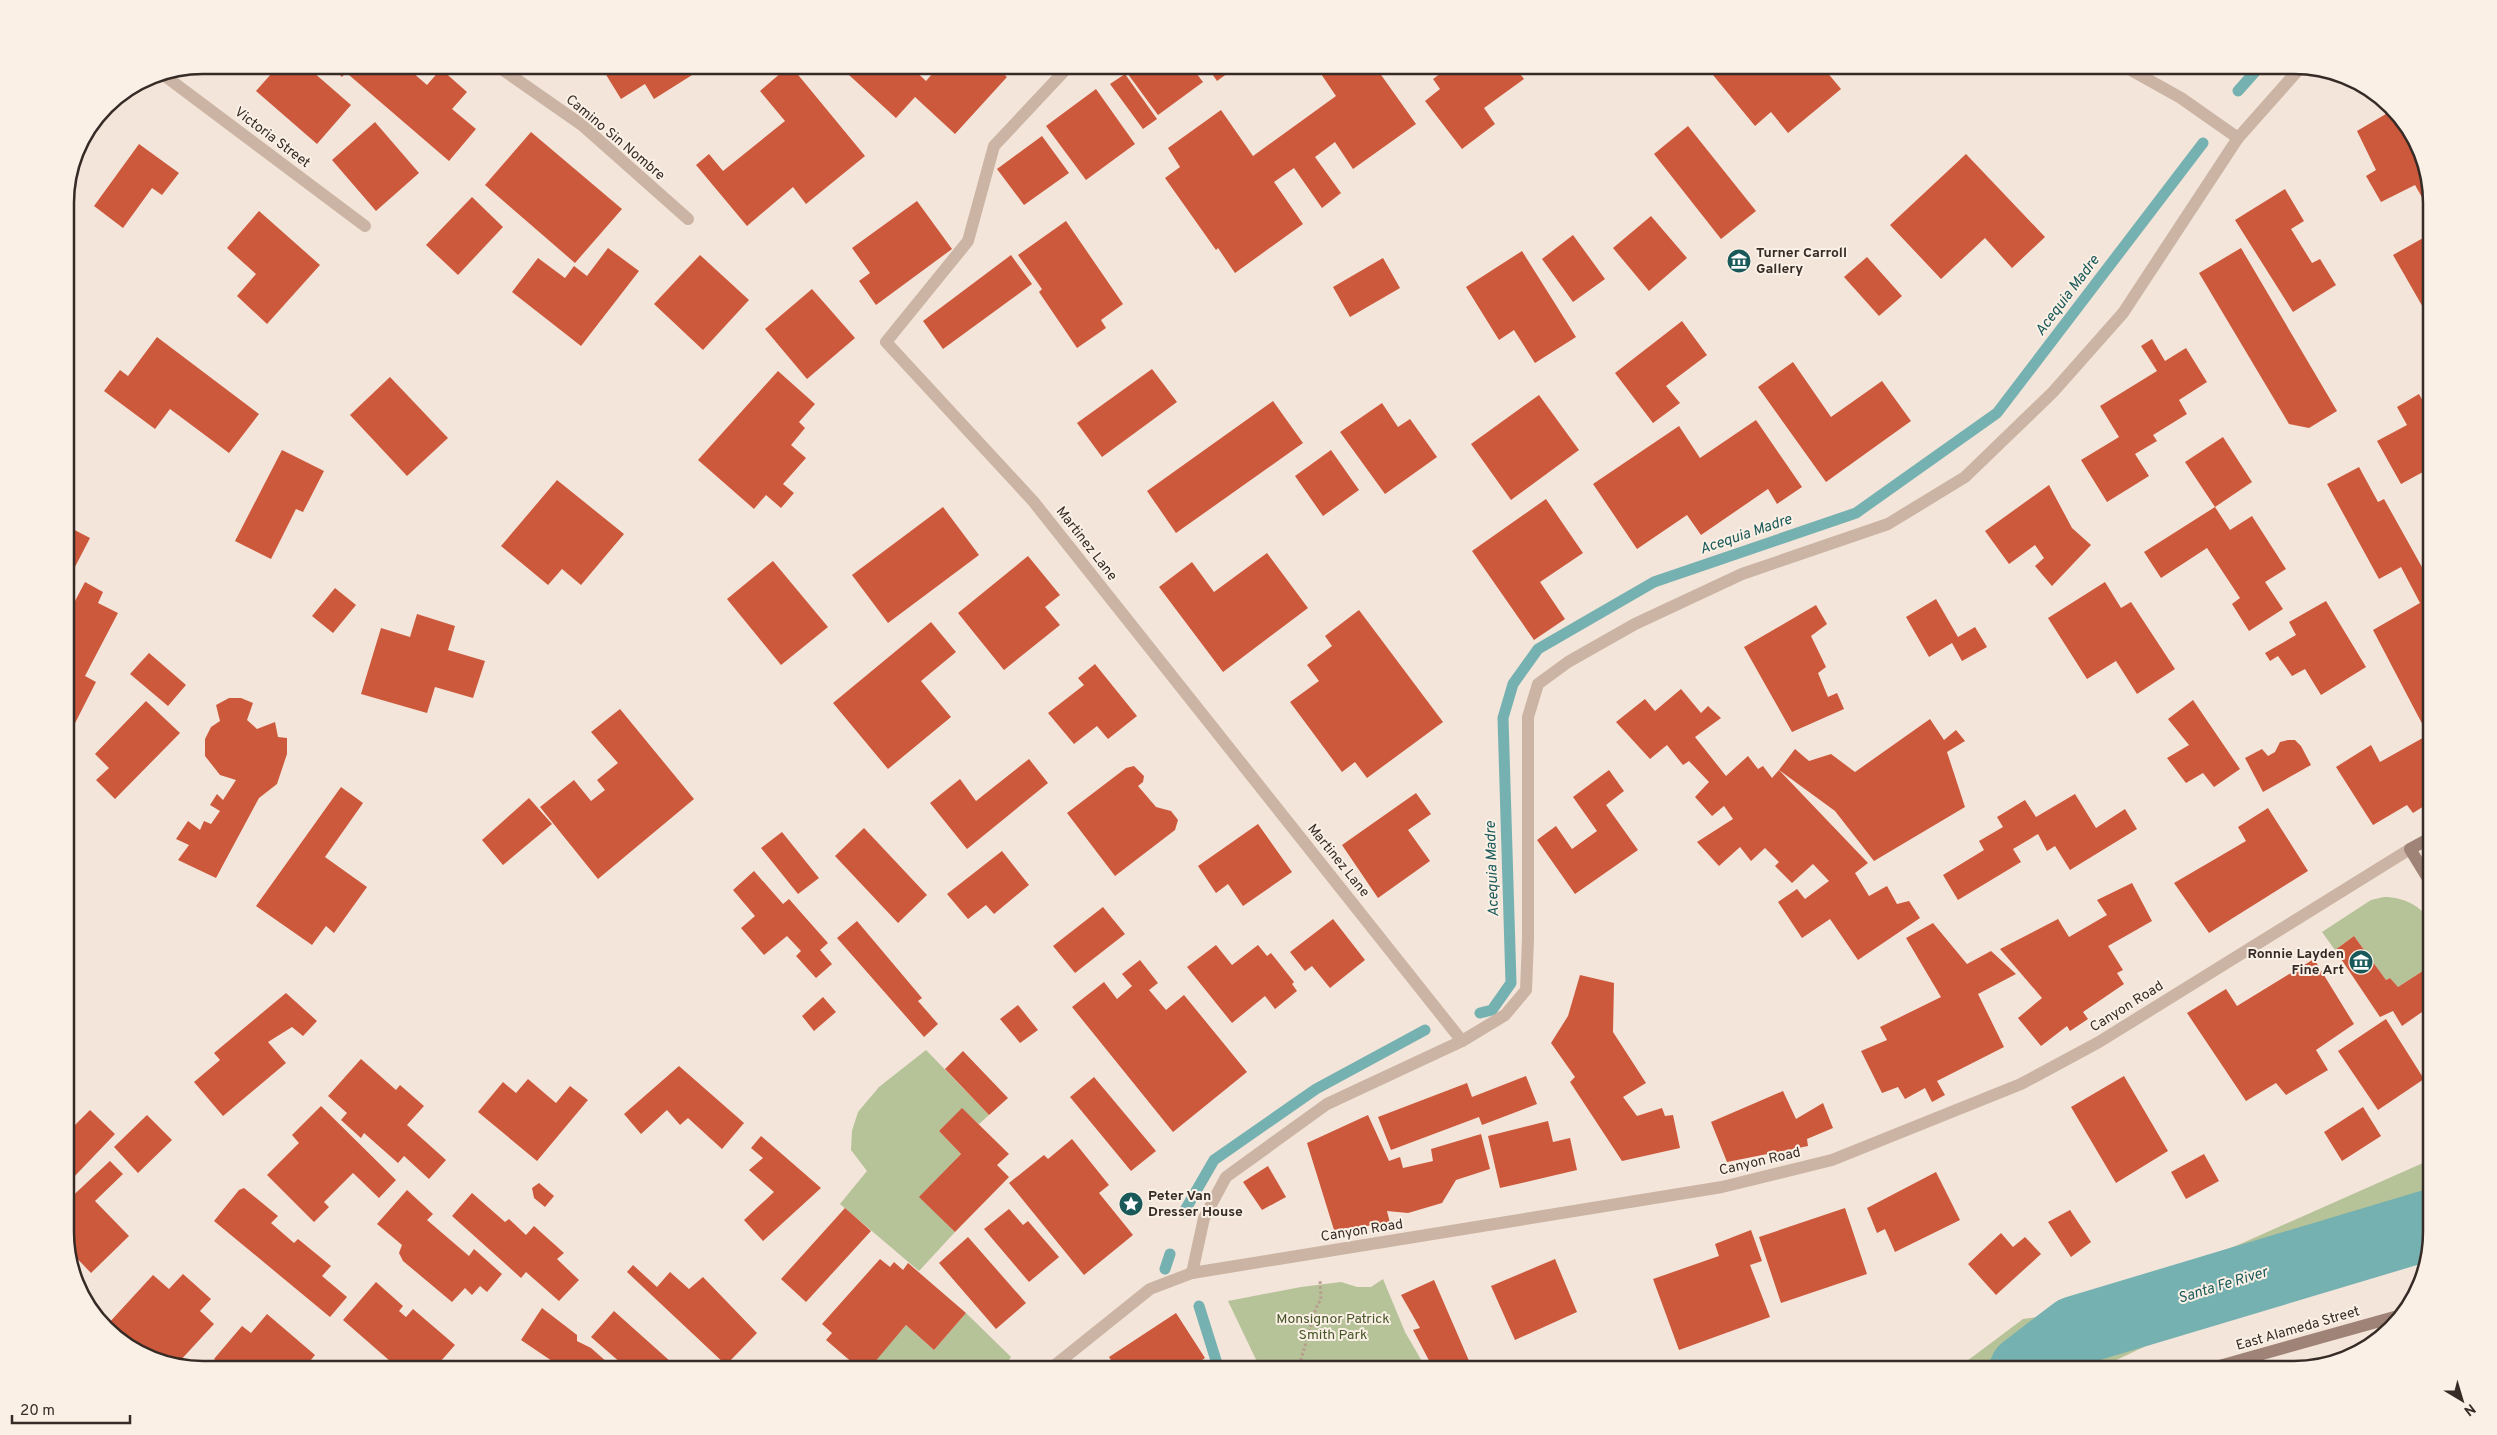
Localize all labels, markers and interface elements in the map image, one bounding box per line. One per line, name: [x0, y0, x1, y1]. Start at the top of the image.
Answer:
street label: Camino Sin Nombre: [562, 92, 668, 184]
street label: Victoria Street: [231, 104, 313, 172]
place label: Turner Carroll Gallery: [1756, 245, 1847, 278]
museum icon: Turner Carroll Gallery: [1726, 248, 1752, 274]
water label: Acequia Madre: [2032, 252, 2105, 340]
street label: Martinez Lane: [1052, 504, 1120, 584]
water label: Acequia Madre: [1698, 510, 1795, 560]
water label: Acequia Madre: [1482, 820, 1504, 917]
street label: Martinez Lane: [1303, 821, 1373, 901]
place label: Ronnie Layden Fine Art: [2247, 946, 2344, 979]
museum icon: Ronnie Layden Fine Art: [2348, 949, 2374, 975]
street label: Canyon Road: [2087, 978, 2167, 1036]
street label: Canyon Road: [1718, 1144, 1802, 1180]
place label: Peter Van Dresser House: [1148, 1188, 1243, 1221]
place icon: Peter Van Dresser House: [1118, 1191, 1144, 1217]
street label: Canyon Road: [1320, 1216, 1404, 1246]
water label: Santa Fe River: [2176, 1263, 2271, 1309]
street label: East Alameda Street: [2234, 1303, 2362, 1355]
park label: Monsignor Patrick Smith Park: [1276, 1311, 1390, 1344]
north arrow: [2437, 1375, 2487, 1425]
scale bar: [12, 1392, 130, 1424]
text: N: [2460, 1399, 2478, 1419]
text: 20 m: [20, 1402, 55, 1421]

